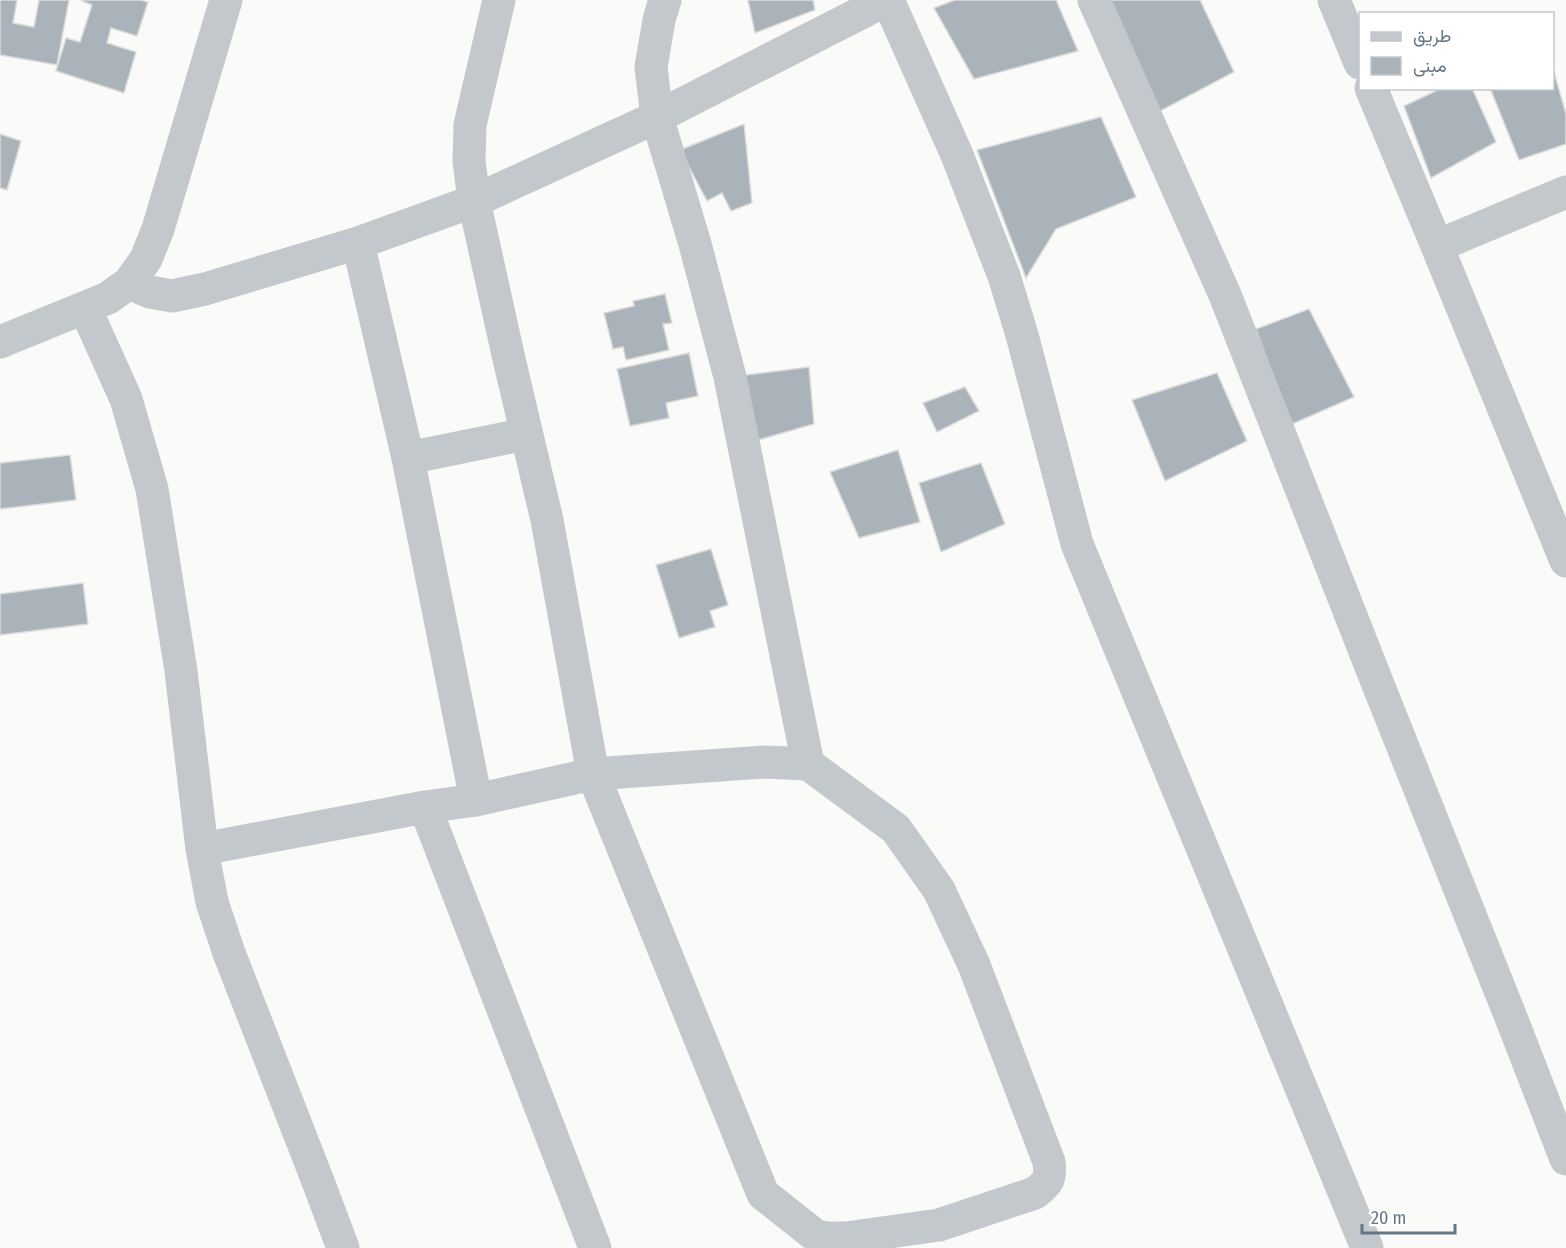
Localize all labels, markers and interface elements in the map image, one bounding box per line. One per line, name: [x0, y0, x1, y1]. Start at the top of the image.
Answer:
legend: [1359, 12, 1554, 90]
text: طريق: [1413, 25, 1451, 47]
text: مبنى: [1413, 55, 1447, 77]
scale bar: [1362, 1197, 1455, 1235]
text: 20 m: [1371, 1207, 1406, 1229]

